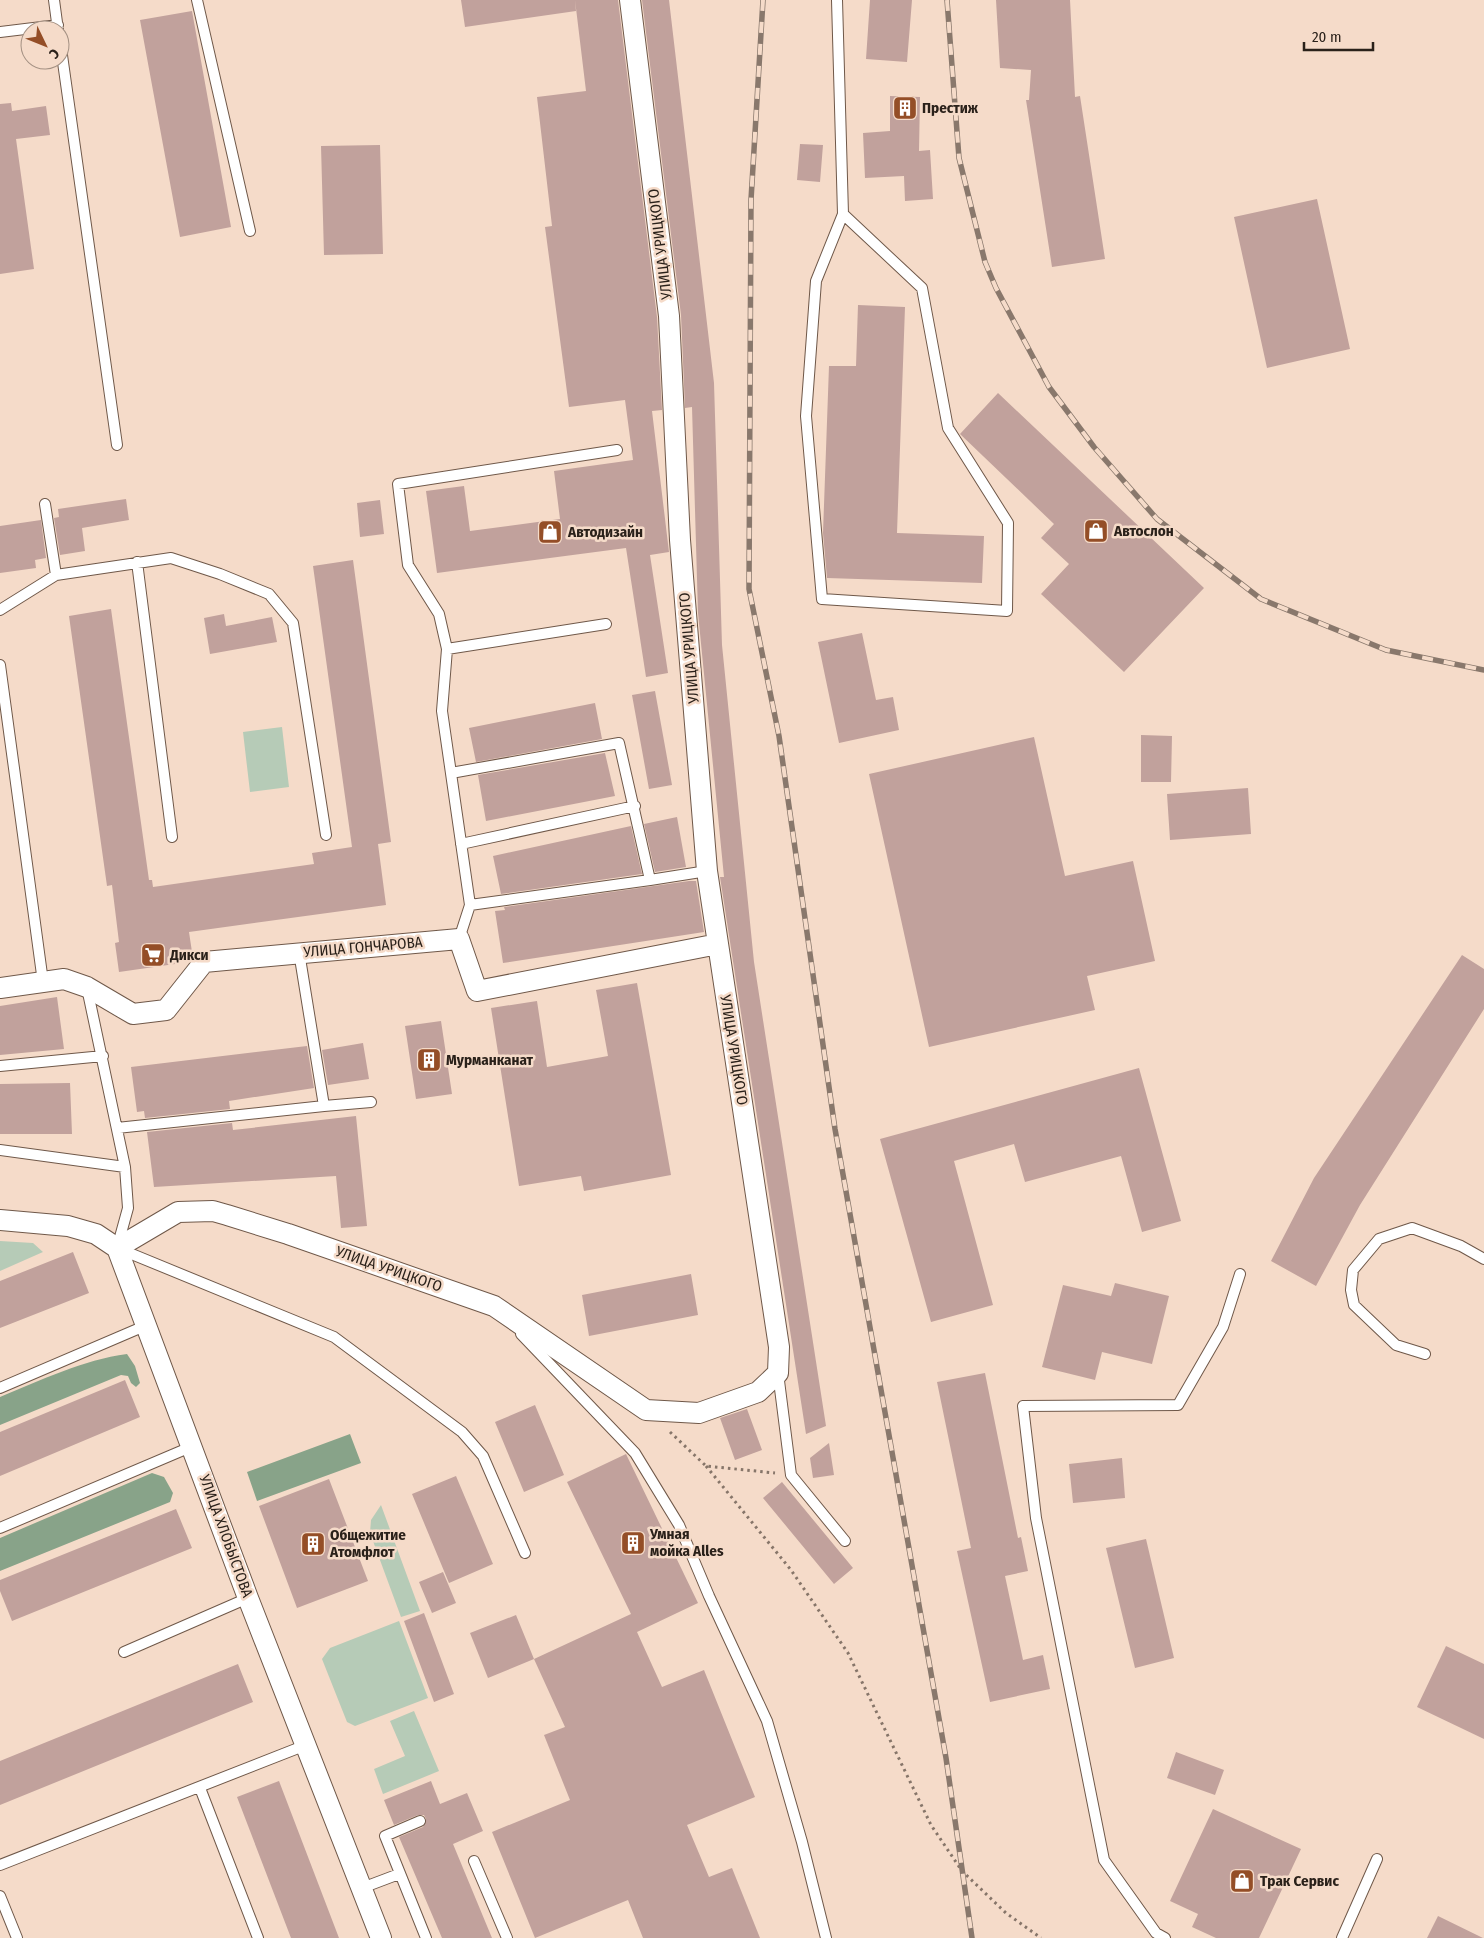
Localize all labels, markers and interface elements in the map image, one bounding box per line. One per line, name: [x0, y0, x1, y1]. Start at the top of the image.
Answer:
north arrow: [20, 20, 70, 70]
scale bar: [1304, 20, 1373, 52]
text: 20 m: [1312, 28, 1342, 46]
text: С: [45, 45, 63, 62]
building icon: Престиж: [892, 95, 918, 121]
place label: Престиж: [922, 99, 979, 117]
street label: УЛИЦА УРИЦКОГО: [644, 188, 676, 301]
shop icon: Автослон: [1083, 518, 1109, 544]
shop icon: Автодизайн: [537, 519, 563, 545]
place label: Автослон: [1113, 522, 1174, 540]
place label: Автодизайн: [567, 523, 643, 541]
street label: УЛИЦА УРИЦКОГО: [675, 592, 703, 705]
street label: УЛИЦА ГОНЧАРОВА: [302, 933, 423, 961]
supermarket icon: Дикси: [140, 942, 166, 968]
place label: Дикси: [169, 946, 209, 964]
street label: УЛИЦА УРИЦКОГО: [716, 993, 752, 1106]
building icon: Мурманканат: [416, 1047, 442, 1073]
place label: Мурманканат: [446, 1051, 534, 1069]
street label: УЛИЦА УРИЦКОГО: [332, 1242, 445, 1296]
street label: УЛИЦА ХЛОБЫСТОВА: [195, 1471, 257, 1600]
place label: Умная мойка Alles: [649, 1525, 724, 1560]
place label: Общежитие Атомфлот: [329, 1526, 406, 1561]
building icon: Умная мойка Alles: [620, 1530, 646, 1556]
building icon: Общежитие Атомфлот: [300, 1531, 326, 1557]
shop icon: Трак Сервис: [1229, 1868, 1255, 1894]
place label: Трак Сервис: [1260, 1872, 1339, 1890]

